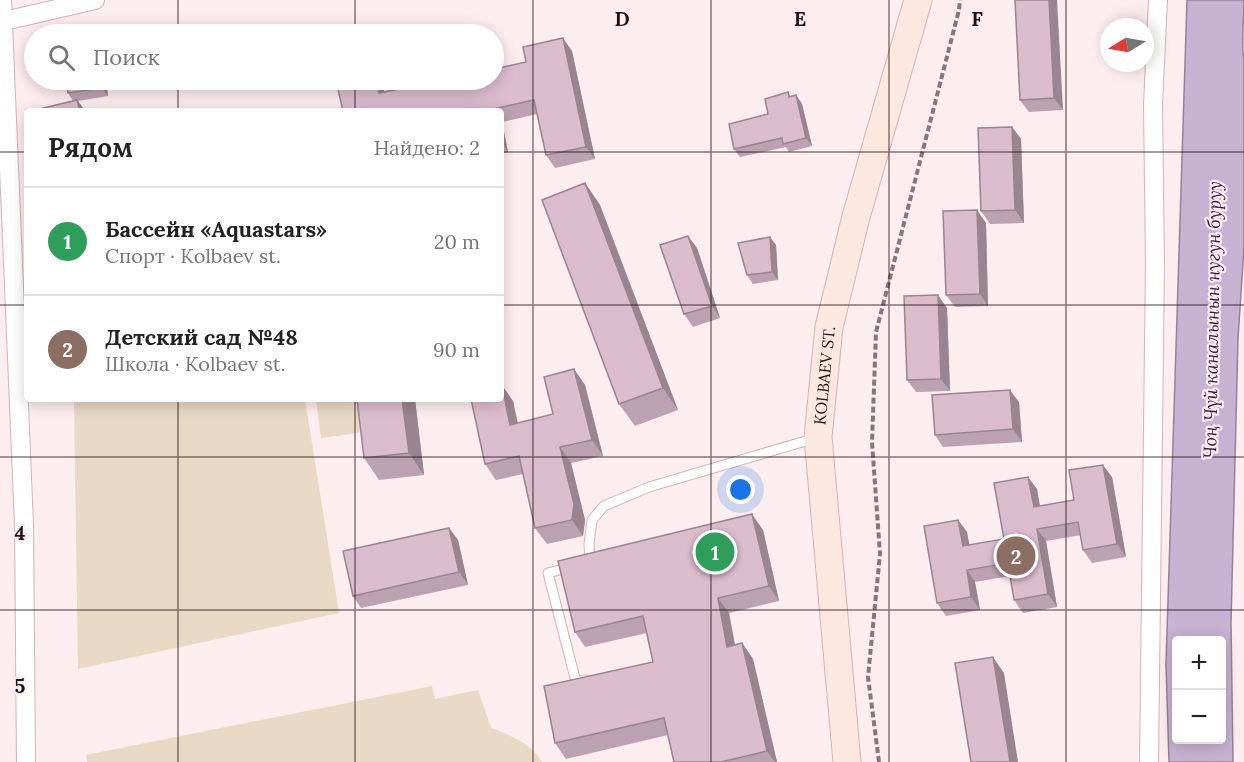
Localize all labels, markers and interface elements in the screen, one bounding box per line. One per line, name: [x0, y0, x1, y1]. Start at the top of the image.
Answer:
text: D: [614, 6, 630, 31]
text: E: [794, 6, 806, 31]
text: F: [971, 6, 983, 31]
north arrow: [1100, 18, 1154, 72]
search box: [24, 24, 504, 90]
icon: search: [45, 41, 78, 74]
text: Поиск: [93, 43, 159, 71]
text: Рядом: [48, 131, 133, 164]
text: Найдено: 2: [374, 135, 480, 160]
water label: Чоң Чүй каналынын нугун буруу: [1198, 181, 1226, 459]
text: Бассейн «Aquastars»: [105, 215, 327, 243]
text: 1: [63, 229, 72, 254]
text: 20 m: [434, 229, 480, 254]
text: Спорт · Kolbaev st.: [105, 243, 281, 268]
text: Детский сад №48: [105, 323, 298, 351]
street label: KOLBAEV ST.: [809, 325, 839, 426]
text: 2: [62, 337, 73, 362]
text: 90 m: [433, 337, 480, 362]
text: Школа · Kolbaev st.: [105, 351, 285, 376]
your location: [726, 475, 755, 504]
text: 4: [15, 520, 26, 545]
pin: 1: [696, 530, 734, 574]
pin: 2: [996, 534, 1036, 578]
map controls: [1172, 636, 1226, 744]
button: +: [1172, 636, 1226, 690]
text: 5: [15, 673, 26, 698]
button: −: [1172, 690, 1226, 744]

